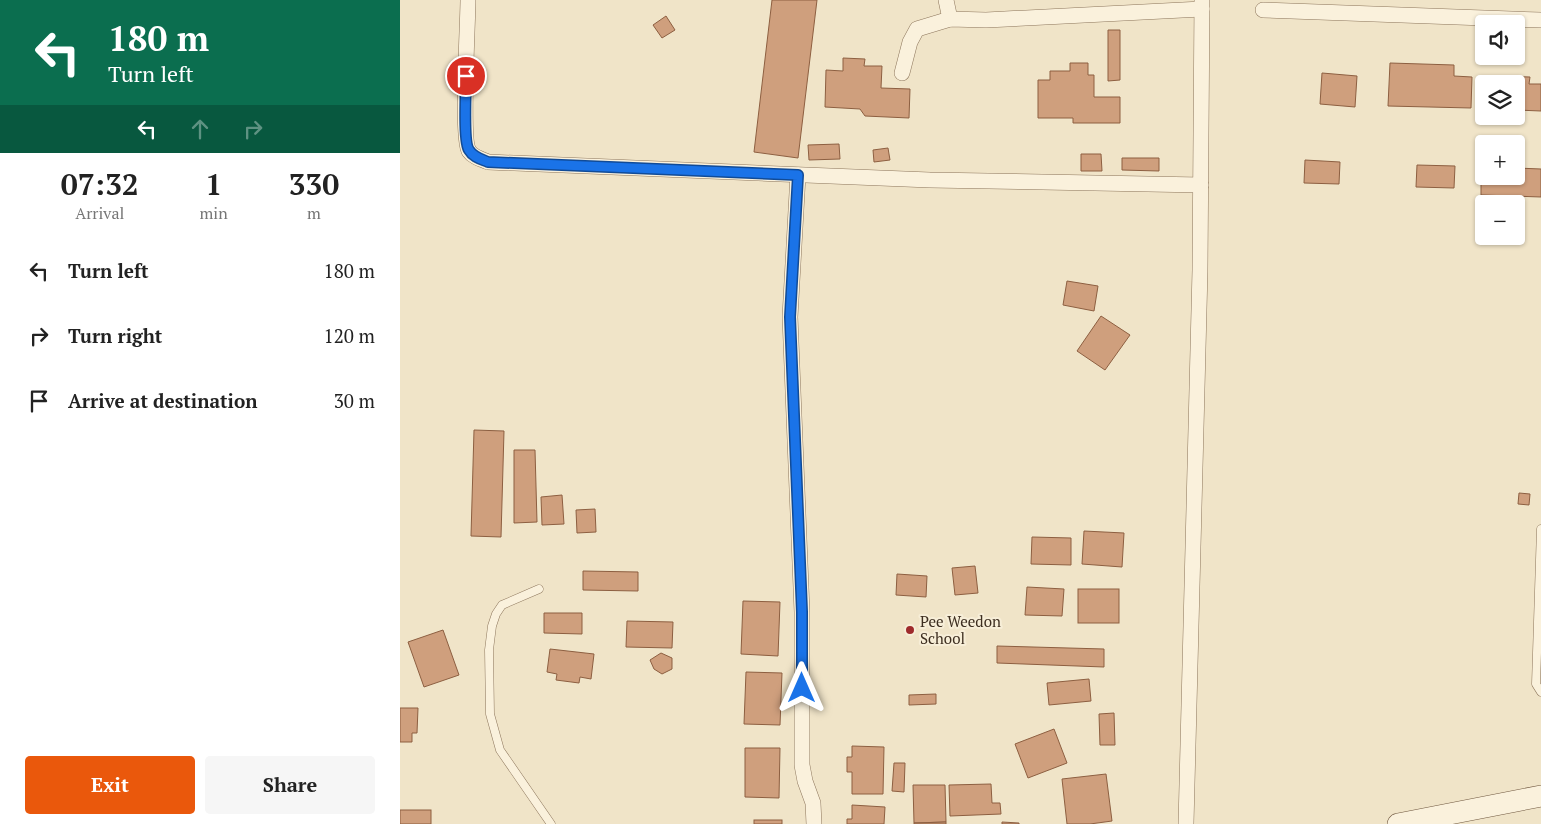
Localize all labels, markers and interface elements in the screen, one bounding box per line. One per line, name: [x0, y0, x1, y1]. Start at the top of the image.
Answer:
text: 180 m: [108, 15, 209, 61]
map controls: [1475, 15, 1525, 245]
button: sound: [1475, 15, 1525, 65]
icon: left: [25, 20, 90, 85]
pin: [445, 55, 487, 97]
text: Turn left: [108, 59, 194, 88]
icon: arrive: [452, 62, 480, 90]
button: layers: [1475, 75, 1525, 125]
icon: left: [133, 115, 161, 143]
icon: ahead: [186, 115, 214, 143]
icon: right: [239, 115, 267, 143]
button: +: [1475, 135, 1525, 185]
text: 07:32: [61, 164, 139, 204]
text: 1: [205, 164, 222, 204]
text: 330: [288, 164, 339, 204]
button: −: [1475, 195, 1525, 245]
text: Arrival: [75, 202, 124, 224]
text: min: [200, 202, 228, 224]
text: m: [307, 202, 321, 224]
icon: left: [25, 257, 53, 285]
text: Turn left: [68, 258, 149, 283]
text: 180 m: [324, 258, 375, 283]
icon: right: [25, 322, 53, 350]
text: Turn right: [68, 323, 162, 348]
text: 120 m: [324, 323, 375, 348]
icon: arrive: [25, 387, 53, 415]
text: Arrive at destination: [68, 388, 257, 413]
text: 30 m: [334, 388, 375, 413]
place label: Pee Weedon School: [920, 611, 1001, 648]
marker: Pee Weedon School: [904, 624, 916, 636]
position arrow: [775, 661, 827, 713]
button: Exit: [25, 756, 195, 814]
button: Share: [205, 756, 375, 814]

